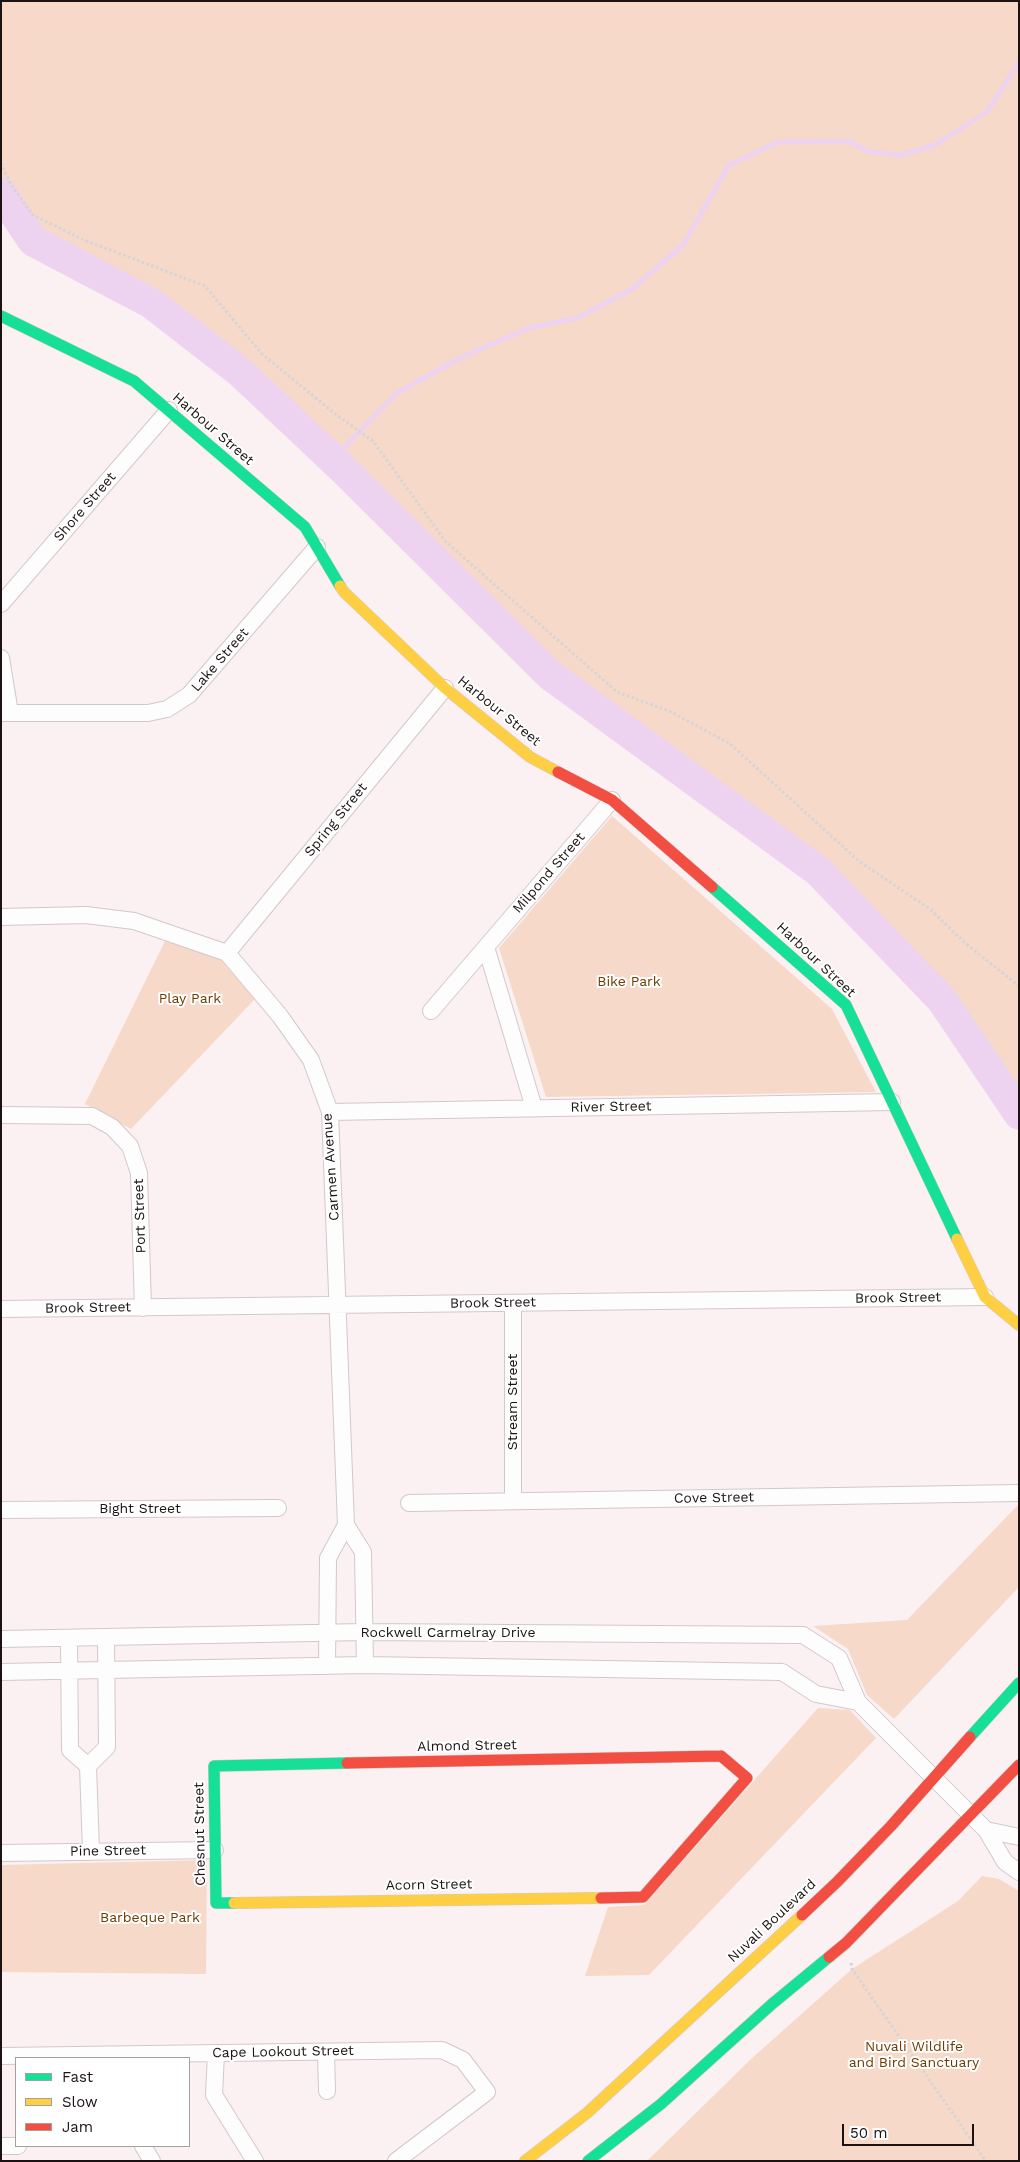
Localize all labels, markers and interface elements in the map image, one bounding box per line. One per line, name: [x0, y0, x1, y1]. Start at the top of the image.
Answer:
street label: Harbour Street: [169, 389, 257, 469]
street label: Shore Street: [50, 469, 120, 545]
street label: Lake Street: [188, 625, 252, 695]
street label: Harbour Street: [454, 672, 544, 750]
street label: Spring Street: [301, 780, 371, 860]
street label: Milpond Street: [509, 829, 589, 917]
street label: Harbour Street: [773, 919, 859, 1001]
park label: Bike Park: [597, 974, 661, 990]
park label: Play Park: [159, 991, 221, 1007]
street label: River Street: [570, 1098, 652, 1116]
street label: Carmen Avenue: [319, 1113, 343, 1221]
street label: Port Street: [130, 1178, 150, 1254]
street label: Brook Street: [855, 1289, 941, 1307]
street label: Brook Street: [450, 1294, 536, 1312]
street label: Brook Street: [45, 1299, 131, 1317]
street label: Stream Street: [505, 1354, 521, 1450]
street label: Cove Street: [674, 1489, 754, 1507]
street label: Bight Street: [99, 1501, 181, 1517]
street label: Rockwell Carmelray Drive: [361, 1625, 535, 1641]
street label: Almond Street: [417, 1737, 517, 1755]
street label: Chesnut Street: [191, 1782, 209, 1886]
street label: Pine Street: [70, 1842, 146, 1860]
street label: Acorn Street: [386, 1876, 472, 1894]
street label: Nuvali Boulevard: [724, 1876, 820, 1966]
park label: Barbeque Park: [100, 1910, 200, 1926]
park label: Nuvali Wildlife and Bird Sanctuary: [849, 2039, 979, 2072]
street label: Cape Lookout Street: [212, 2042, 354, 2062]
legend: [15, 2057, 190, 2147]
text: Fast: [62, 2068, 93, 2086]
text: Slow: [62, 2093, 98, 2111]
scale bar: [845, 2114, 978, 2146]
text: Jam: [62, 2118, 93, 2136]
text: 50 m: [850, 2124, 887, 2142]

